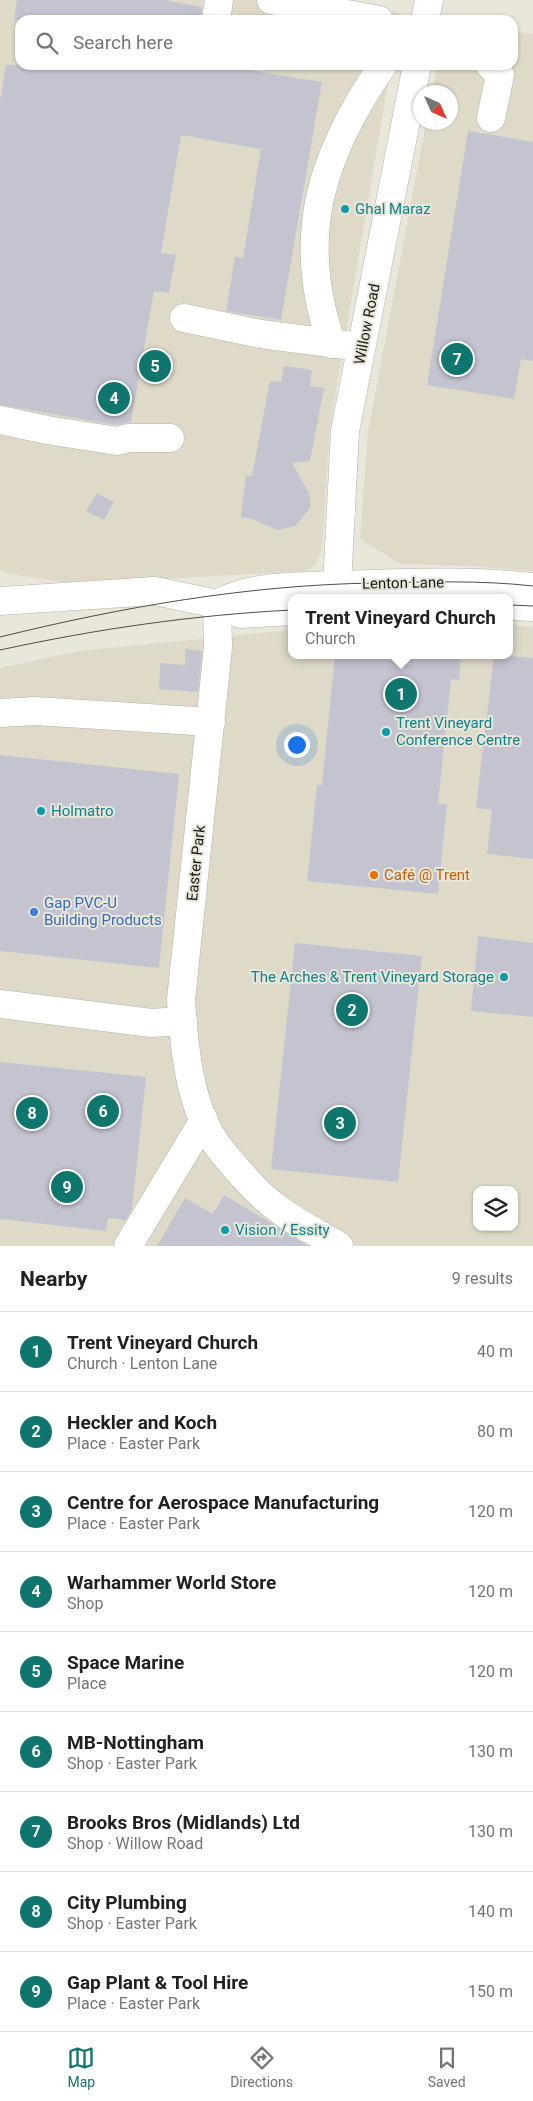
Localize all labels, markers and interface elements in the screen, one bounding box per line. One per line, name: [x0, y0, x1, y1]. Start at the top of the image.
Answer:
search box: [15, 15, 518, 70]
icon: search: [33, 29, 61, 57]
text: Search here: [73, 31, 173, 54]
north arrow: [413, 85, 458, 130]
place label: Ghal Maraz: [355, 200, 431, 218]
marker: Ghal Maraz: [339, 203, 351, 215]
street label: Willow Road: [350, 282, 384, 366]
pin: 7: [441, 340, 473, 378]
pin: 5: [139, 347, 171, 385]
pin: 4: [98, 379, 130, 417]
street label: Lenton Lane: [362, 573, 444, 593]
popup: [288, 594, 513, 659]
text: Trent Vineyard Church: [305, 606, 496, 629]
text: Church: [305, 629, 355, 648]
pin: 1: [385, 675, 417, 713]
place label: Trent Vineyard Conference Centre: [396, 714, 520, 749]
marker: Trent Vineyard Conference Centre: [380, 726, 392, 738]
your location: [284, 732, 310, 758]
place label: Holmatro: [51, 802, 114, 820]
marker: Holmatro: [35, 805, 47, 817]
street label: Easter Park: [183, 824, 209, 902]
place label: Café @ Trent: [384, 866, 470, 884]
marker: Café @ Trent: [368, 869, 380, 881]
place label: Gap PVC-U Building Products: [44, 894, 162, 929]
marker: Gap PVC-U Building Products: [28, 906, 40, 918]
place label: The Arches & Trent Vineyard Storage: [251, 968, 494, 986]
marker: The Arches & Trent Vineyard Storage: [498, 971, 510, 983]
pin: 2: [336, 991, 368, 1029]
pin: 6: [87, 1092, 119, 1130]
pin: 8: [16, 1094, 48, 1132]
pin: 3: [324, 1104, 356, 1142]
pin: 9: [51, 1168, 83, 1206]
map controls: [473, 1186, 518, 1231]
button: layers: [473, 1186, 518, 1231]
place label: Vision / Essity: [235, 1221, 330, 1239]
marker: Vision / Essity: [219, 1224, 231, 1236]
text: Nearby: [20, 1267, 87, 1291]
text: 9 results: [452, 1269, 513, 1288]
text: Trent Vineyard Church: [67, 1331, 258, 1354]
text: 1: [31, 1342, 41, 1361]
text: 40 m: [477, 1342, 513, 1361]
text: Church · Lenton Lane: [67, 1354, 217, 1373]
text: Heckler and Koch: [67, 1411, 217, 1434]
text: 2: [31, 1422, 41, 1441]
text: 80 m: [477, 1422, 513, 1441]
text: Place · Easter Park: [67, 1434, 200, 1453]
text: Centre for Aerospace Manufacturing: [67, 1491, 379, 1514]
text: 3: [31, 1502, 41, 1521]
text: 120 m: [468, 1502, 513, 1521]
text: Place · Easter Park: [67, 1514, 200, 1533]
text: Warhammer World Store: [67, 1571, 276, 1594]
text: 4: [31, 1582, 41, 1601]
text: 120 m: [468, 1582, 513, 1601]
text: Shop: [67, 1594, 103, 1613]
text: Space Marine: [67, 1651, 184, 1674]
text: 5: [31, 1662, 41, 1681]
text: 120 m: [468, 1662, 513, 1681]
text: Place: [67, 1674, 107, 1693]
text: MB-Nottingham: [67, 1731, 204, 1754]
text: 6: [31, 1742, 41, 1761]
text: 130 m: [468, 1742, 513, 1761]
text: Shop · Easter Park: [67, 1754, 197, 1773]
text: Brooks Bros (Midlands) Ltd: [67, 1811, 300, 1834]
text: 7: [31, 1822, 41, 1841]
text: 130 m: [468, 1822, 513, 1841]
text: Shop · Willow Road: [67, 1834, 203, 1853]
text: City Plumbing: [67, 1891, 187, 1914]
text: 8: [31, 1902, 41, 1921]
text: 140 m: [468, 1902, 513, 1921]
text: Shop · Easter Park: [67, 1914, 197, 1933]
text: Gap Plant & Tool Hire: [67, 1971, 248, 1994]
text: 9: [31, 1982, 41, 2001]
text: 150 m: [468, 1982, 513, 2001]
text: Place · Easter Park: [67, 1994, 200, 2013]
tab: Map: [67, 2044, 95, 2090]
tab: Directions: [230, 2044, 293, 2090]
tab: Saved: [428, 2044, 466, 2090]

